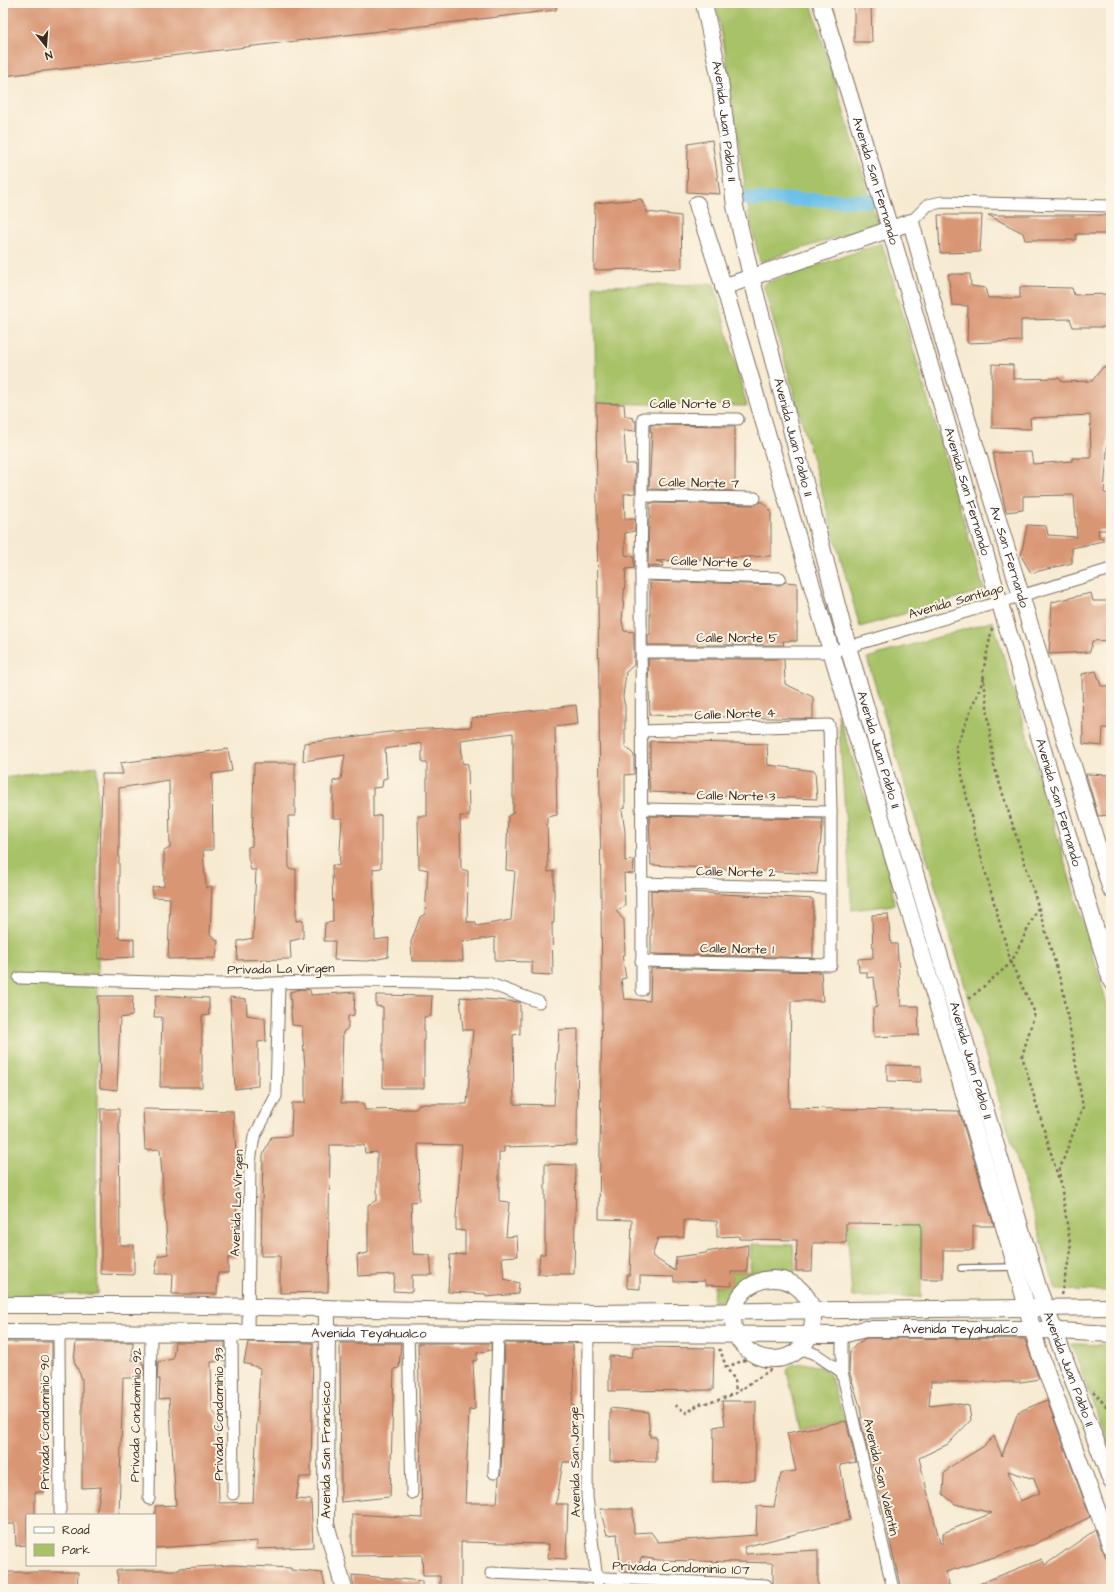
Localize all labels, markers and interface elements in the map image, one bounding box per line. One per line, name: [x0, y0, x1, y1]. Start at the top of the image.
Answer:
north arrow: [26, 26, 66, 66]
text: N: [43, 47, 54, 63]
street label: Avenida Juan Pablo II: [707, 59, 741, 183]
street label: Avenida San Fernando: [848, 115, 903, 248]
street label: Avenida Juan Pablo II: [769, 376, 817, 498]
street label: Calle Norte 8: [650, 395, 731, 413]
street label: Avenida San Fernando: [940, 425, 995, 558]
street label: Calle Norte 7: [659, 473, 739, 493]
street label: Av. San Fernando: [985, 504, 1034, 611]
street label: Calle Norte 6: [670, 552, 752, 572]
street label: Avenida Santiago: [906, 579, 1007, 624]
street label: Calle Norte 5: [696, 629, 778, 647]
street label: Avenida Juan Pablo II: [853, 689, 904, 811]
street label: Calle Norte 4: [694, 704, 776, 724]
street label: Avenida San Fernando: [1031, 736, 1086, 869]
street label: Calle Norte 3: [696, 786, 776, 806]
street label: Calle Norte 2: [696, 862, 777, 882]
street label: Calle Norte 1: [700, 939, 774, 959]
street label: Privada La Virgen: [227, 959, 335, 980]
street label: Avenida Juan Pablo II: [945, 999, 997, 1121]
street label: Avenida La Virgen: [226, 1149, 249, 1257]
street label: Avenida Juan Pablo II: [1039, 1309, 1099, 1429]
street label: Avenida Teyahualco: [903, 1320, 1019, 1339]
street label: Avenida Teyahualco: [311, 1324, 427, 1343]
street label: Privada Condominio 92: [126, 1347, 146, 1482]
street label: Privada Condominio 93: [210, 1347, 228, 1481]
street label: Privada Condominio 90: [36, 1355, 54, 1489]
street label: Avenida San Francisco: [317, 1381, 335, 1519]
street label: Avenida San Jorge: [565, 1406, 586, 1518]
street label: Avenida San Valentín: [859, 1417, 903, 1538]
legend: [26, 1514, 156, 1566]
text: Road: [62, 1522, 90, 1539]
text: Park: [62, 1542, 90, 1559]
street label: Privada Condominio 107: [612, 1557, 750, 1579]

